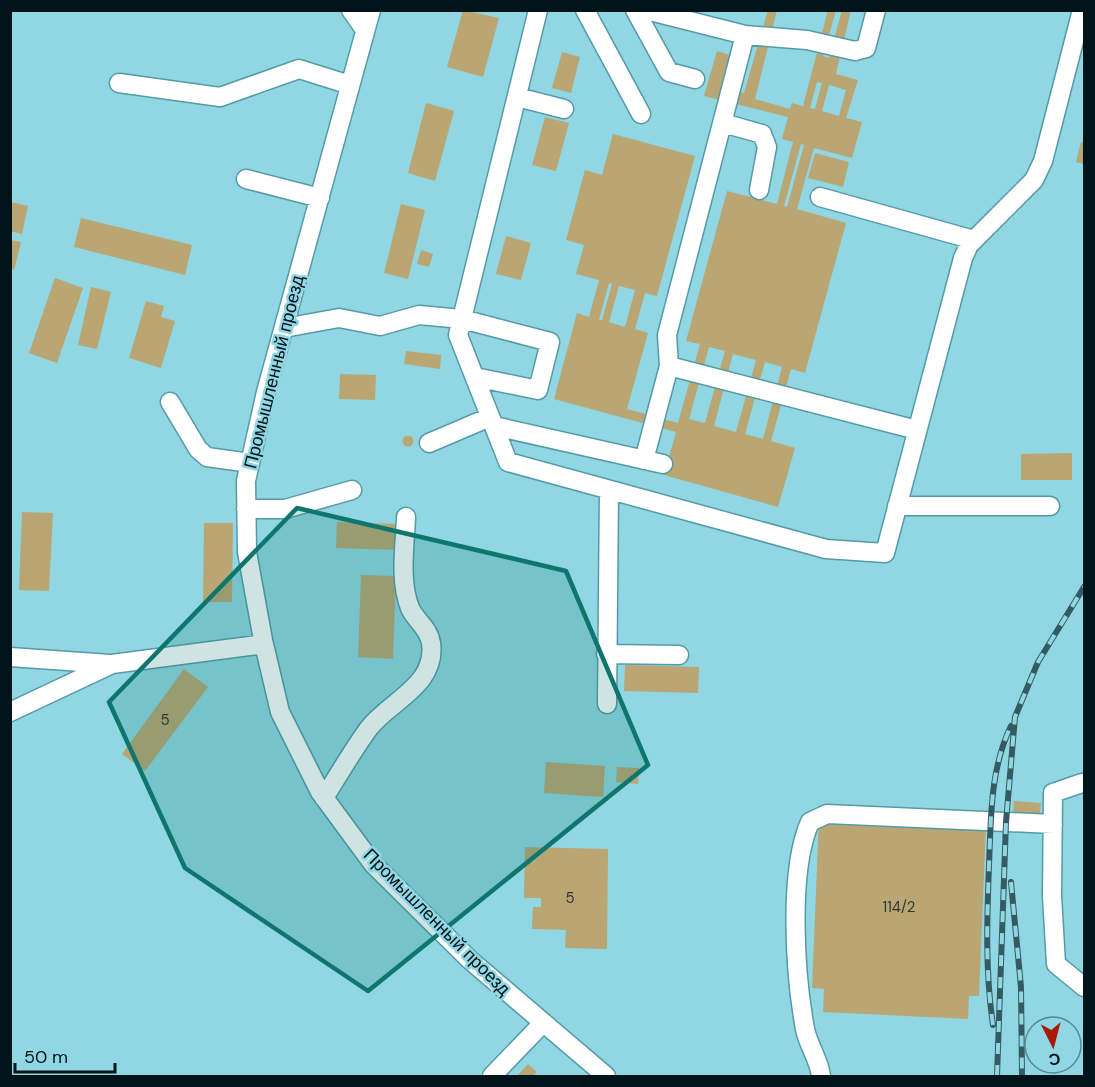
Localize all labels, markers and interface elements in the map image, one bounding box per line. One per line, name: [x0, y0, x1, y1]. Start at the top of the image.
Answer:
street label: Промышленный проезд: [238, 272, 310, 471]
house number: 5: [160, 710, 170, 730]
street label: Промышленный проезд: [358, 843, 516, 1001]
house number: 5: [565, 888, 575, 908]
house number: 114/2: [883, 897, 916, 917]
north arrow: [1023, 1015, 1083, 1075]
scale bar: [15, 1036, 116, 1074]
text: 50 m: [24, 1045, 68, 1069]
text: С: [1047, 1048, 1061, 1071]

